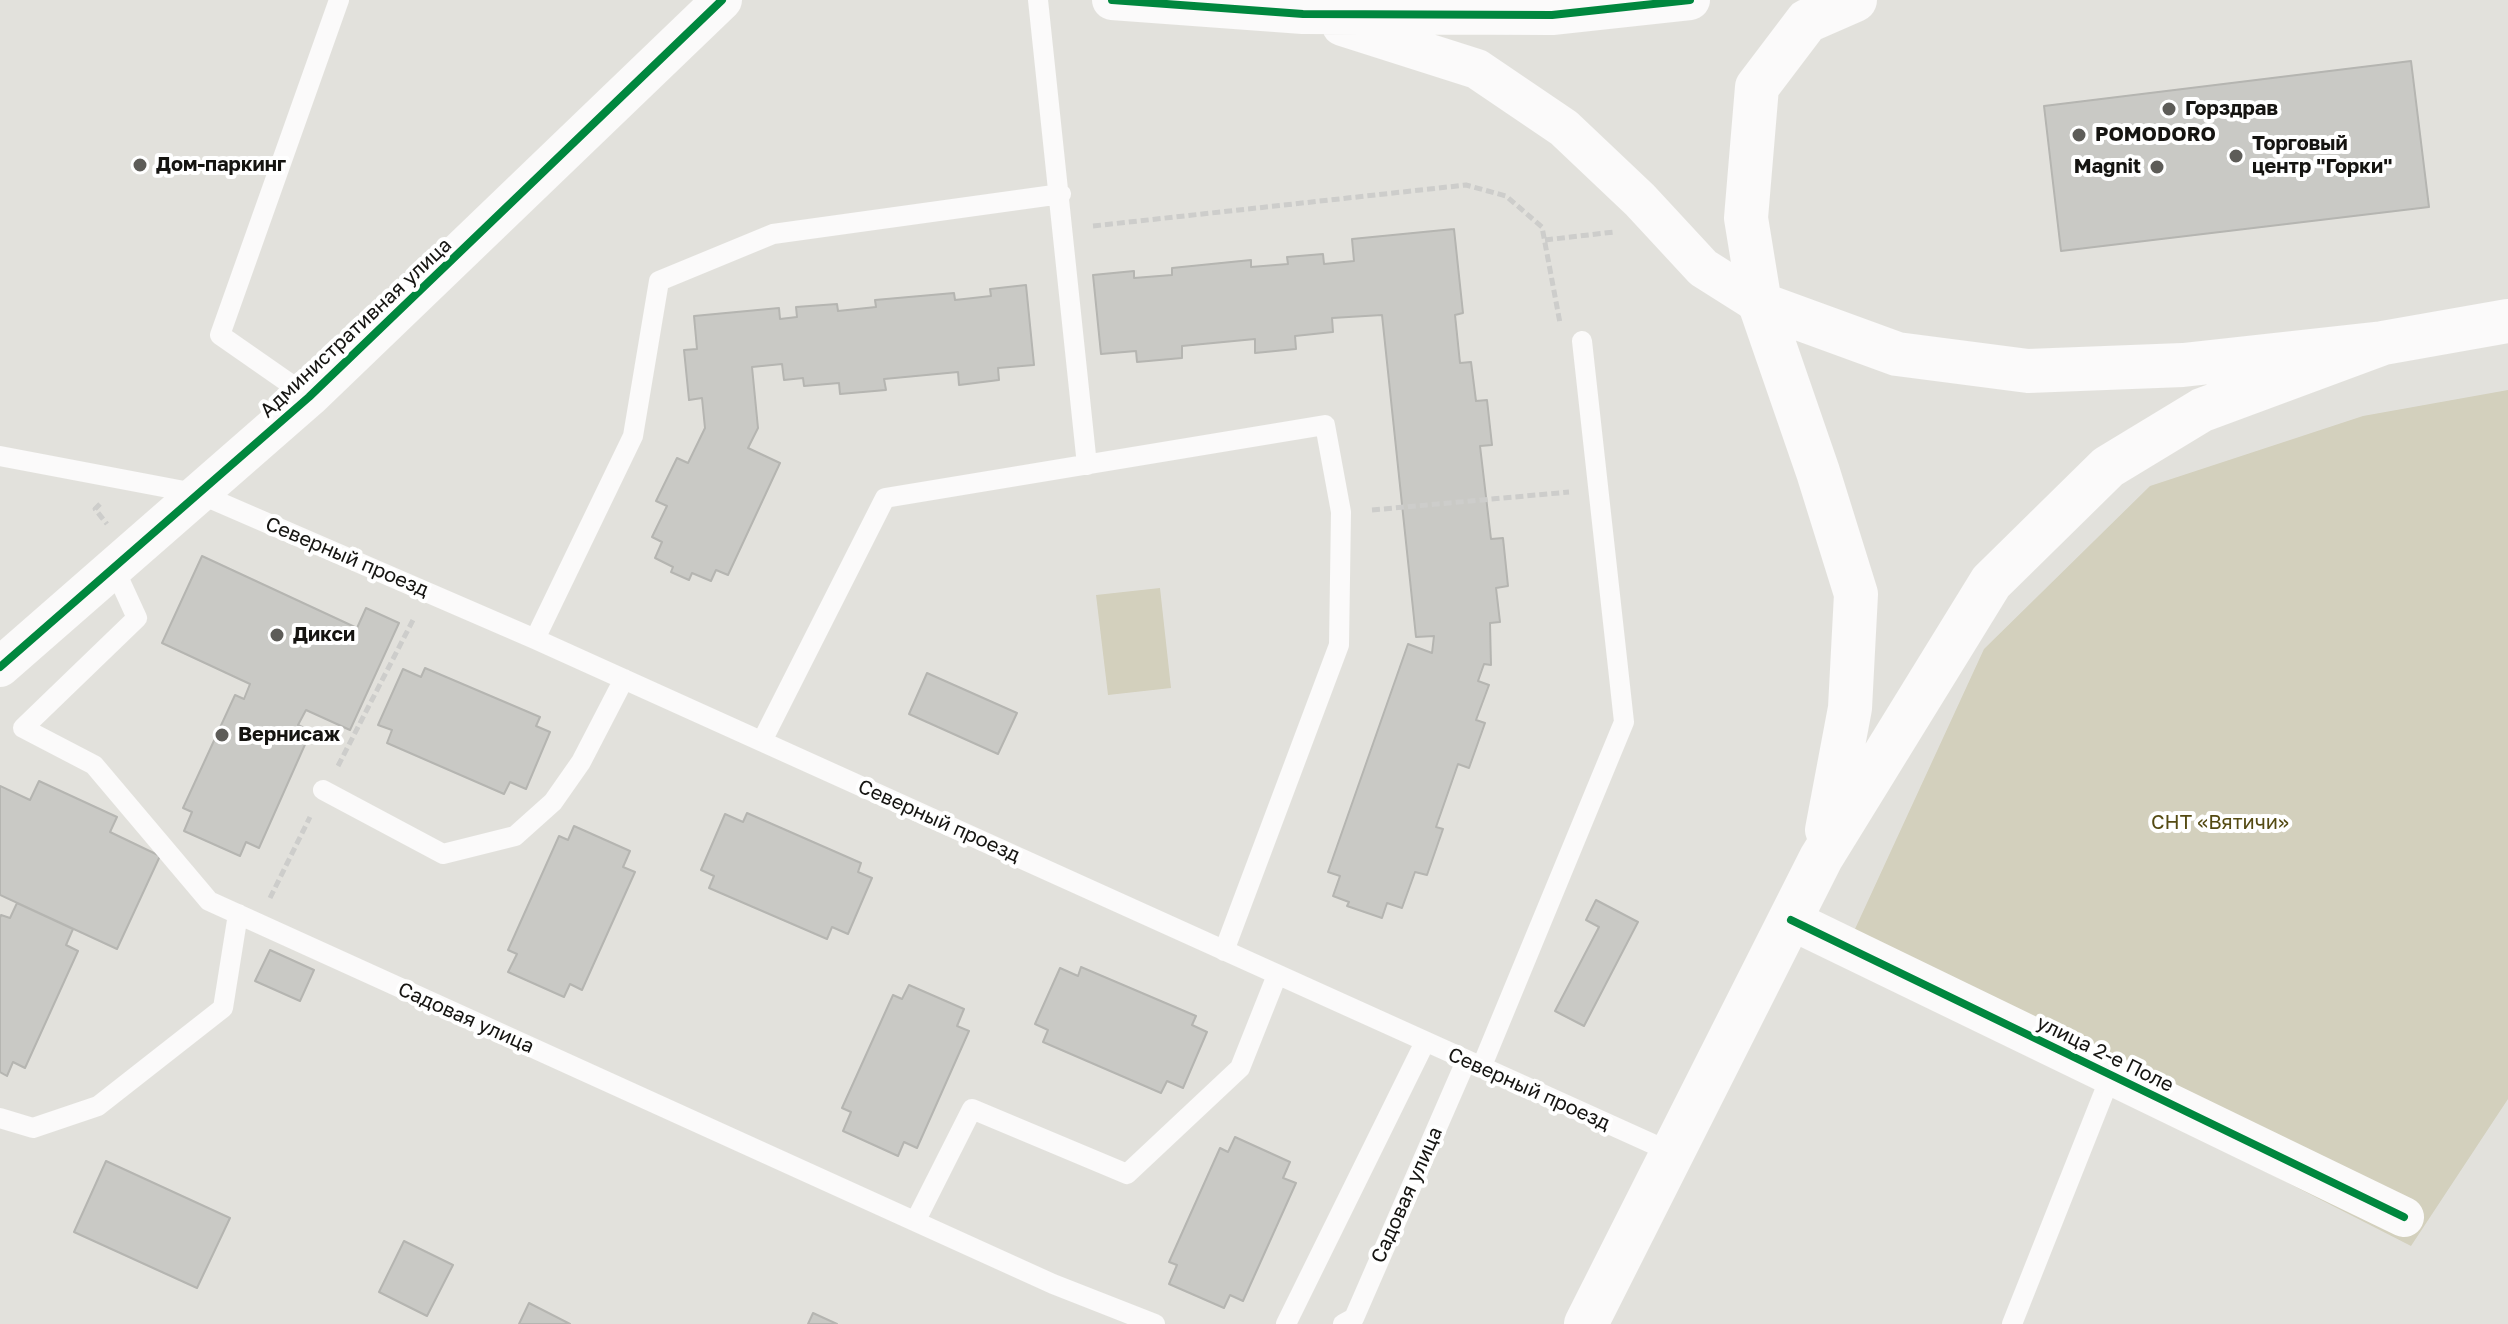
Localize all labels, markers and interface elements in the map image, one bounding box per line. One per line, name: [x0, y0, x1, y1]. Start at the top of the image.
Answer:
place label: Горздрав: [2185, 97, 2278, 121]
marker: Горздрав: [2160, 100, 2178, 118]
place label: POMODORO: [2095, 123, 2216, 147]
marker: POMODORO: [2070, 126, 2088, 144]
place label: Торговый центр "Горки": [2252, 132, 2392, 179]
marker: Торговый центр "Горки": [2227, 147, 2245, 165]
place label: Дом-паркинг: [156, 153, 286, 177]
place label: Magnit: [2074, 155, 2141, 179]
marker: Дом-паркинг: [131, 156, 149, 174]
marker: Magnit: [2148, 158, 2166, 176]
street label: Административная улица: [255, 233, 457, 423]
street label: Северный проезд: [262, 512, 432, 602]
place label: Дикси: [293, 623, 355, 647]
marker: Дикси: [268, 626, 286, 644]
place label: Вернисаж: [238, 723, 340, 747]
marker: Вернисаж: [213, 726, 231, 744]
street label: Северный проезд: [854, 774, 1024, 868]
park label: СНТ «Вятичи»: [2151, 811, 2289, 835]
street label: Садовая улица: [394, 977, 538, 1059]
street label: улица 2-е Поле: [2033, 1010, 2177, 1098]
street label: Северный проезд: [1444, 1042, 1614, 1136]
street label: Садовая улица: [1366, 1123, 1448, 1267]

